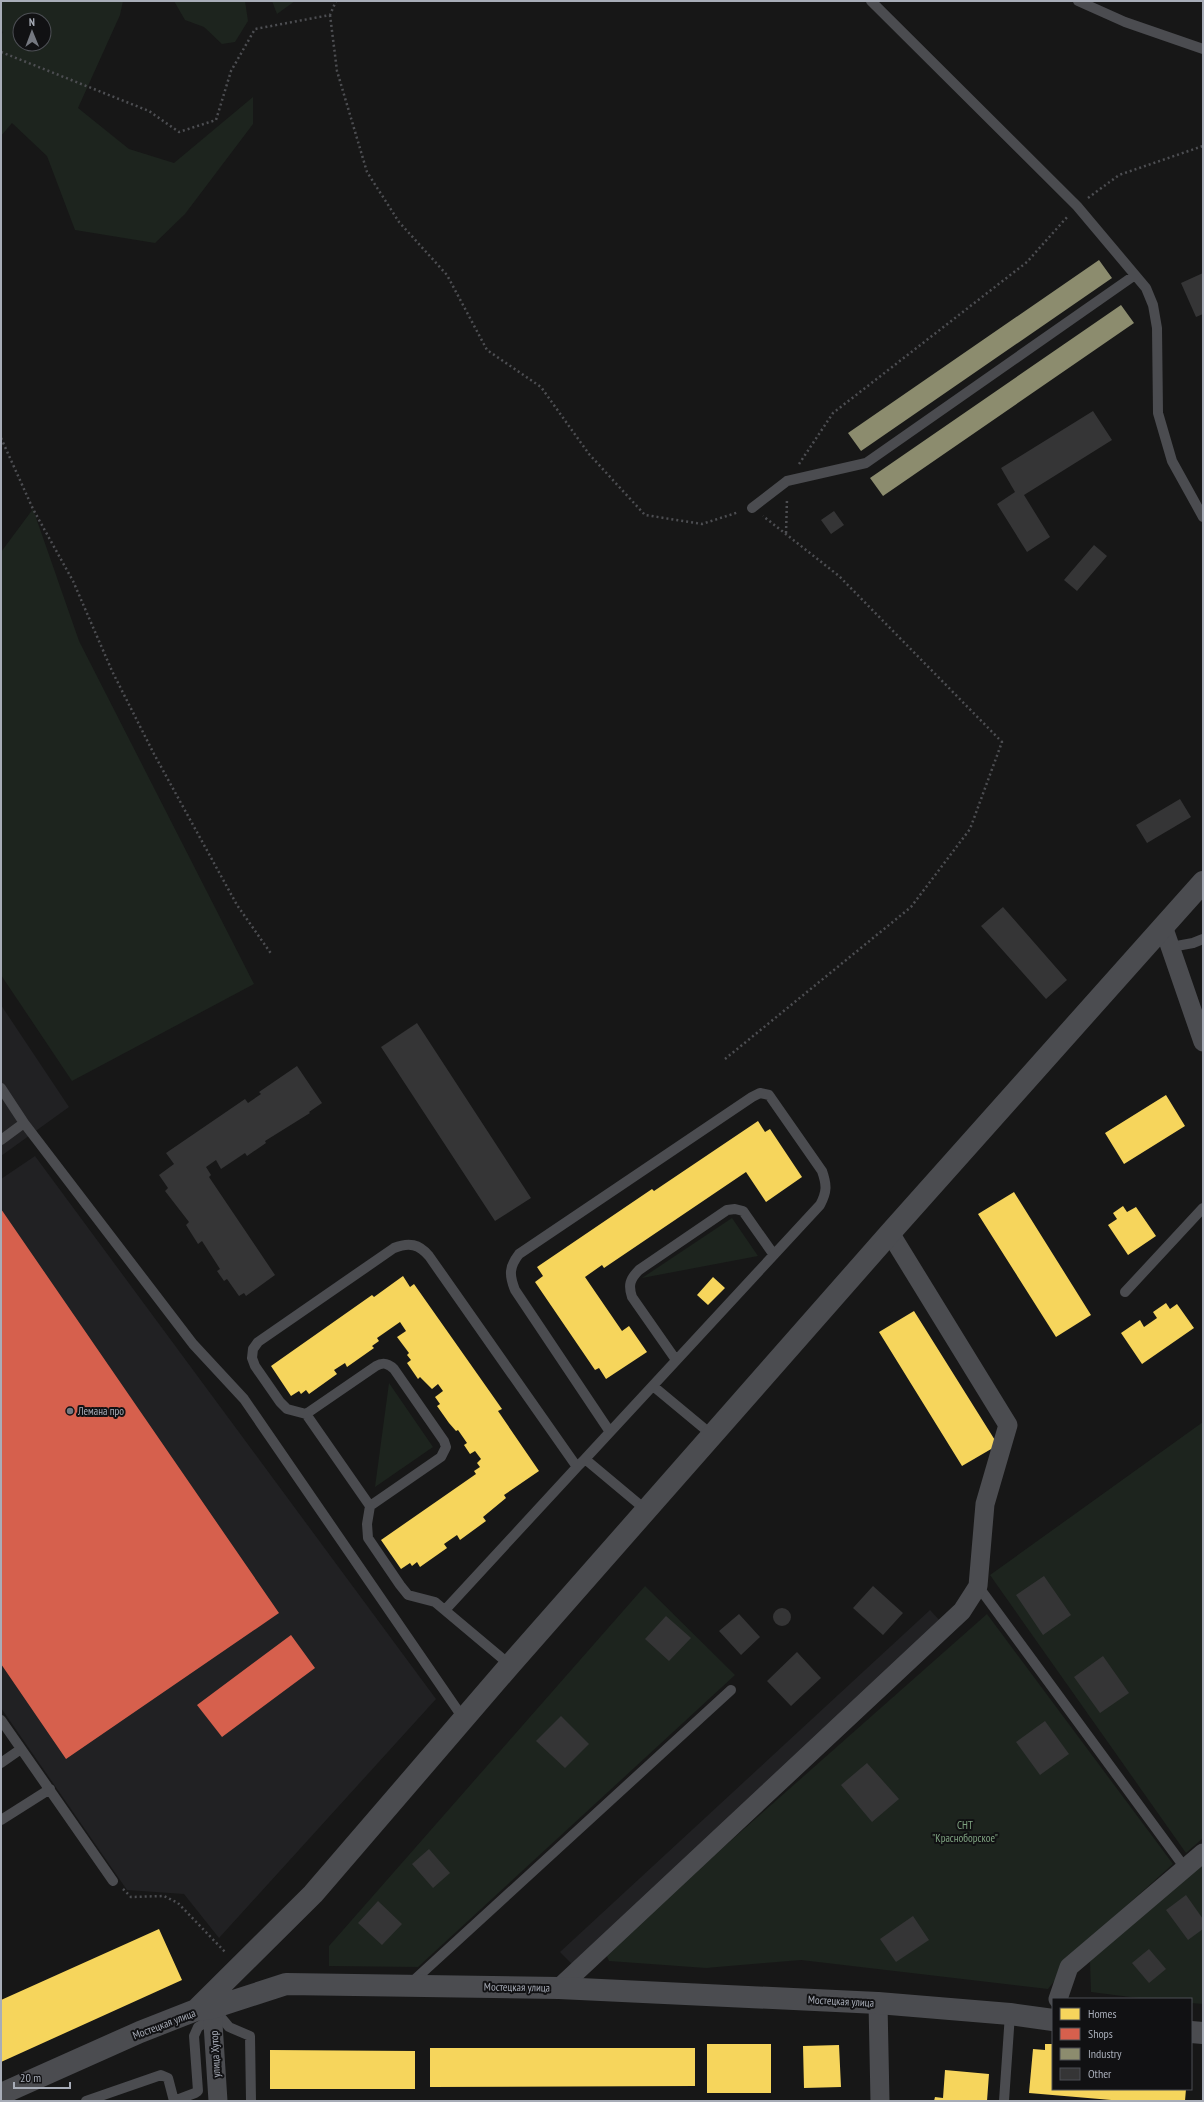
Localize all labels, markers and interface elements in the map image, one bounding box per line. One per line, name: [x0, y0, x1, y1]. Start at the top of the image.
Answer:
north arrow: [12, 12, 52, 52]
text: N: [29, 15, 35, 29]
place label: Лемана про: [77, 1404, 124, 1418]
marker: Лемана про: [65, 1406, 75, 1416]
park label: СНТ "Красноборское": [932, 1818, 998, 1845]
street label: Мостецкая улица: [484, 1979, 550, 1995]
street label: Мостецкая улица: [808, 1992, 874, 2010]
legend: [1052, 1998, 1192, 2090]
street label: Мостецкая улица: [131, 2006, 197, 2042]
text: Homes: [1088, 2006, 1116, 2021]
text: Shops: [1088, 2026, 1113, 2041]
street label: улица Хутор: [207, 2030, 223, 2078]
text: Industry: [1088, 2046, 1122, 2061]
scale bar: [14, 2064, 70, 2090]
text: Other: [1088, 2066, 1112, 2081]
text: 20 m: [20, 2070, 41, 2085]

